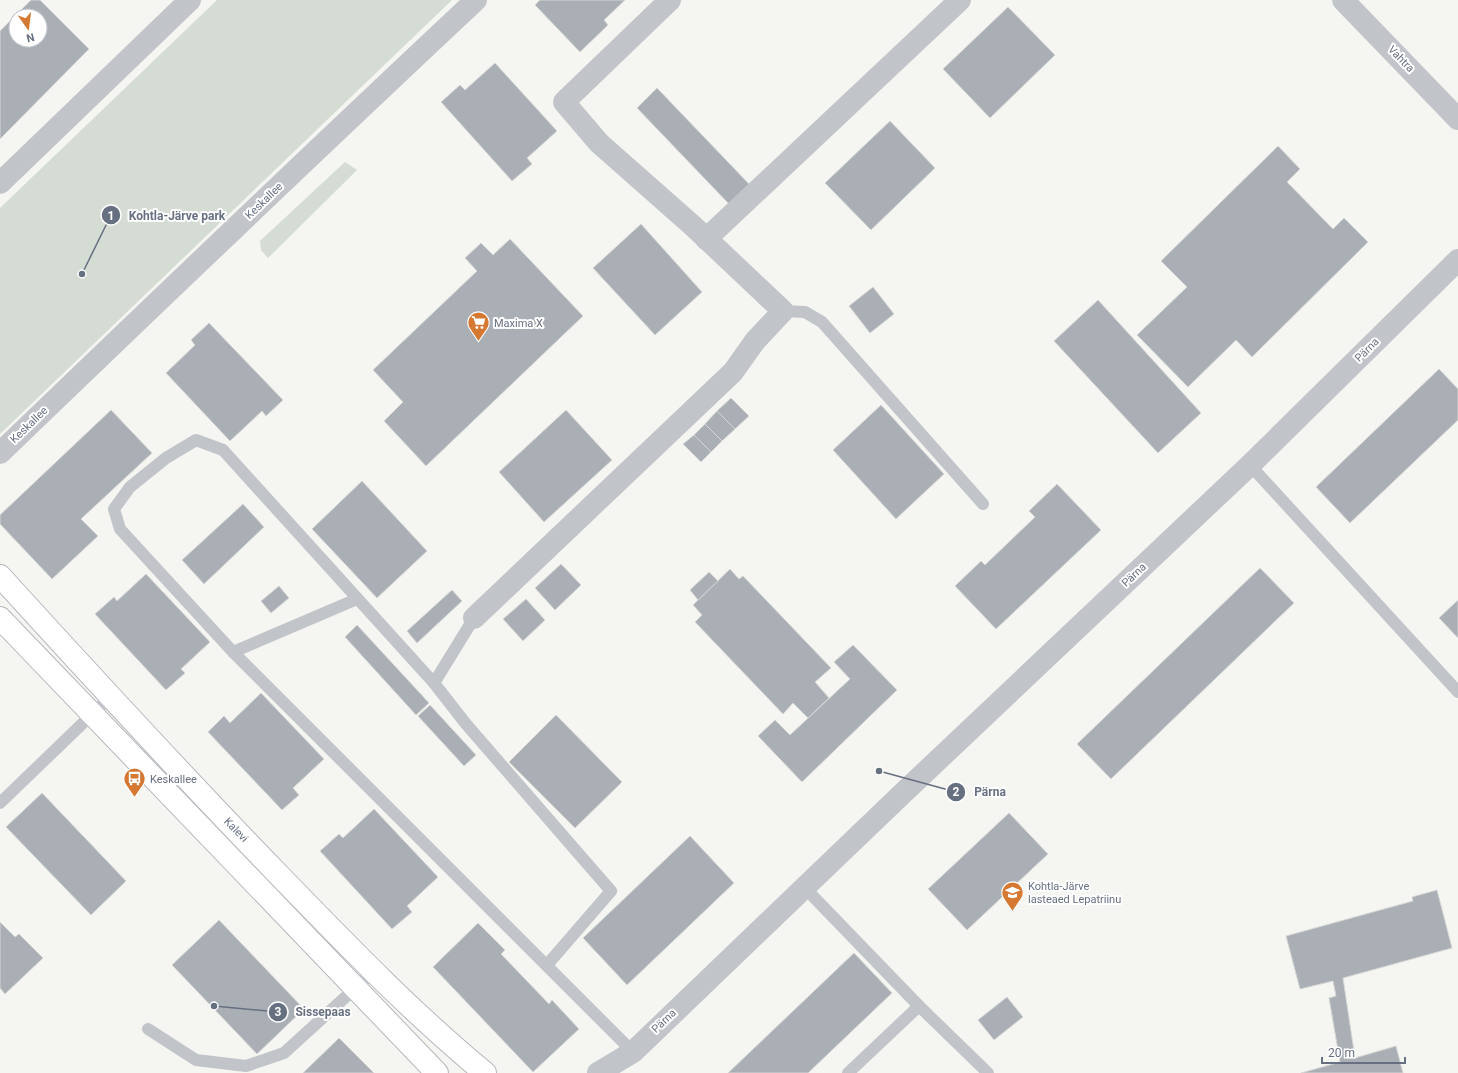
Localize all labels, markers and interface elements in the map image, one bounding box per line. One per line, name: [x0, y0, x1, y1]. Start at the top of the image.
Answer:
north arrow: [8, 8, 48, 48]
text: N: [25, 30, 36, 45]
street label: Vahtra: [1385, 43, 1417, 75]
street label: Keskallee: [243, 180, 285, 222]
callout: Kohtla-Järve park: [101, 203, 234, 227]
text: 1: [108, 209, 114, 223]
text: Kohtla-Järve park: [129, 209, 226, 223]
supermarket icon: Maxima X: [465, 310, 491, 343]
place label: Maxima X: [494, 317, 543, 330]
street label: Pärna: [1352, 335, 1382, 365]
street label: Keskallee: [8, 404, 50, 446]
street label: Pärna: [1119, 560, 1149, 590]
bus stop icon: Keskallee: [122, 766, 148, 799]
place label: Keskallee: [150, 773, 197, 786]
callout: Pärna: [946, 780, 1014, 804]
text: 2: [953, 785, 960, 799]
text: Pärna: [974, 785, 1006, 799]
street label: Kalevi: [221, 815, 251, 845]
school or university icon: Kohtla-Järve lasteaed Lepatriinu: [1000, 879, 1026, 912]
place label: Kohtla-Järve lasteaed Lepatriinu: [1028, 880, 1121, 906]
callout: Sissepaas: [268, 1000, 359, 1024]
text: 3: [275, 1005, 282, 1019]
text: Sissepaas: [295, 1005, 351, 1019]
street label: Pärna: [649, 1006, 679, 1036]
scale bar: [1322, 1039, 1405, 1065]
text: 20 m: [1328, 1046, 1355, 1060]

